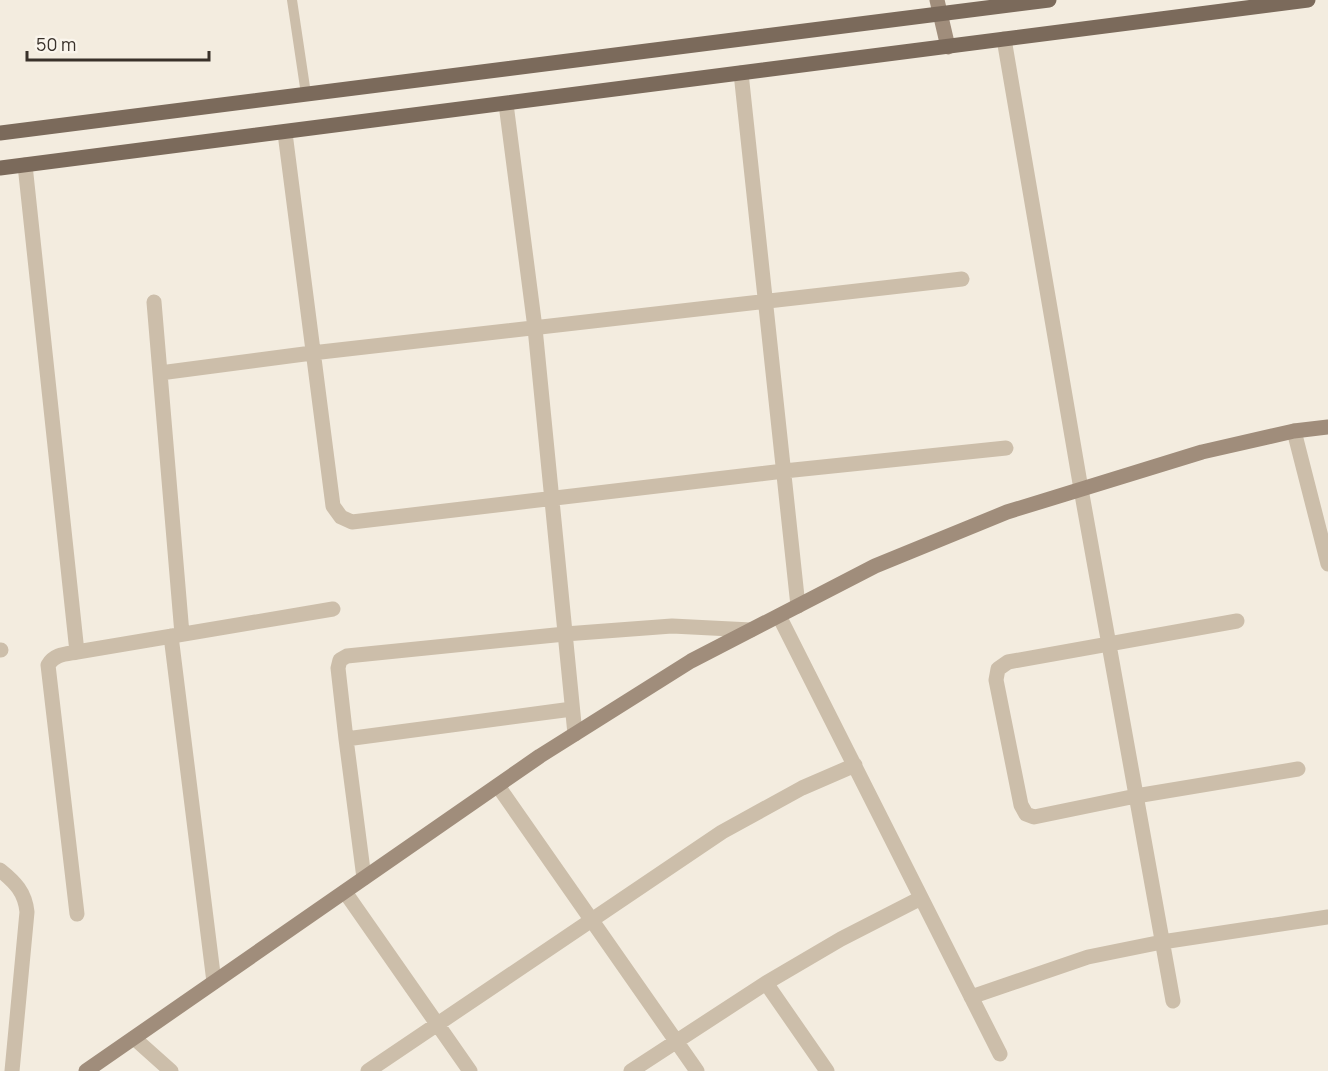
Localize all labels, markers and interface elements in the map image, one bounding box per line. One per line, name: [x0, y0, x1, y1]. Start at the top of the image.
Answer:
scale bar: [27, 24, 208, 62]
text: 50 m: [36, 32, 76, 56]

